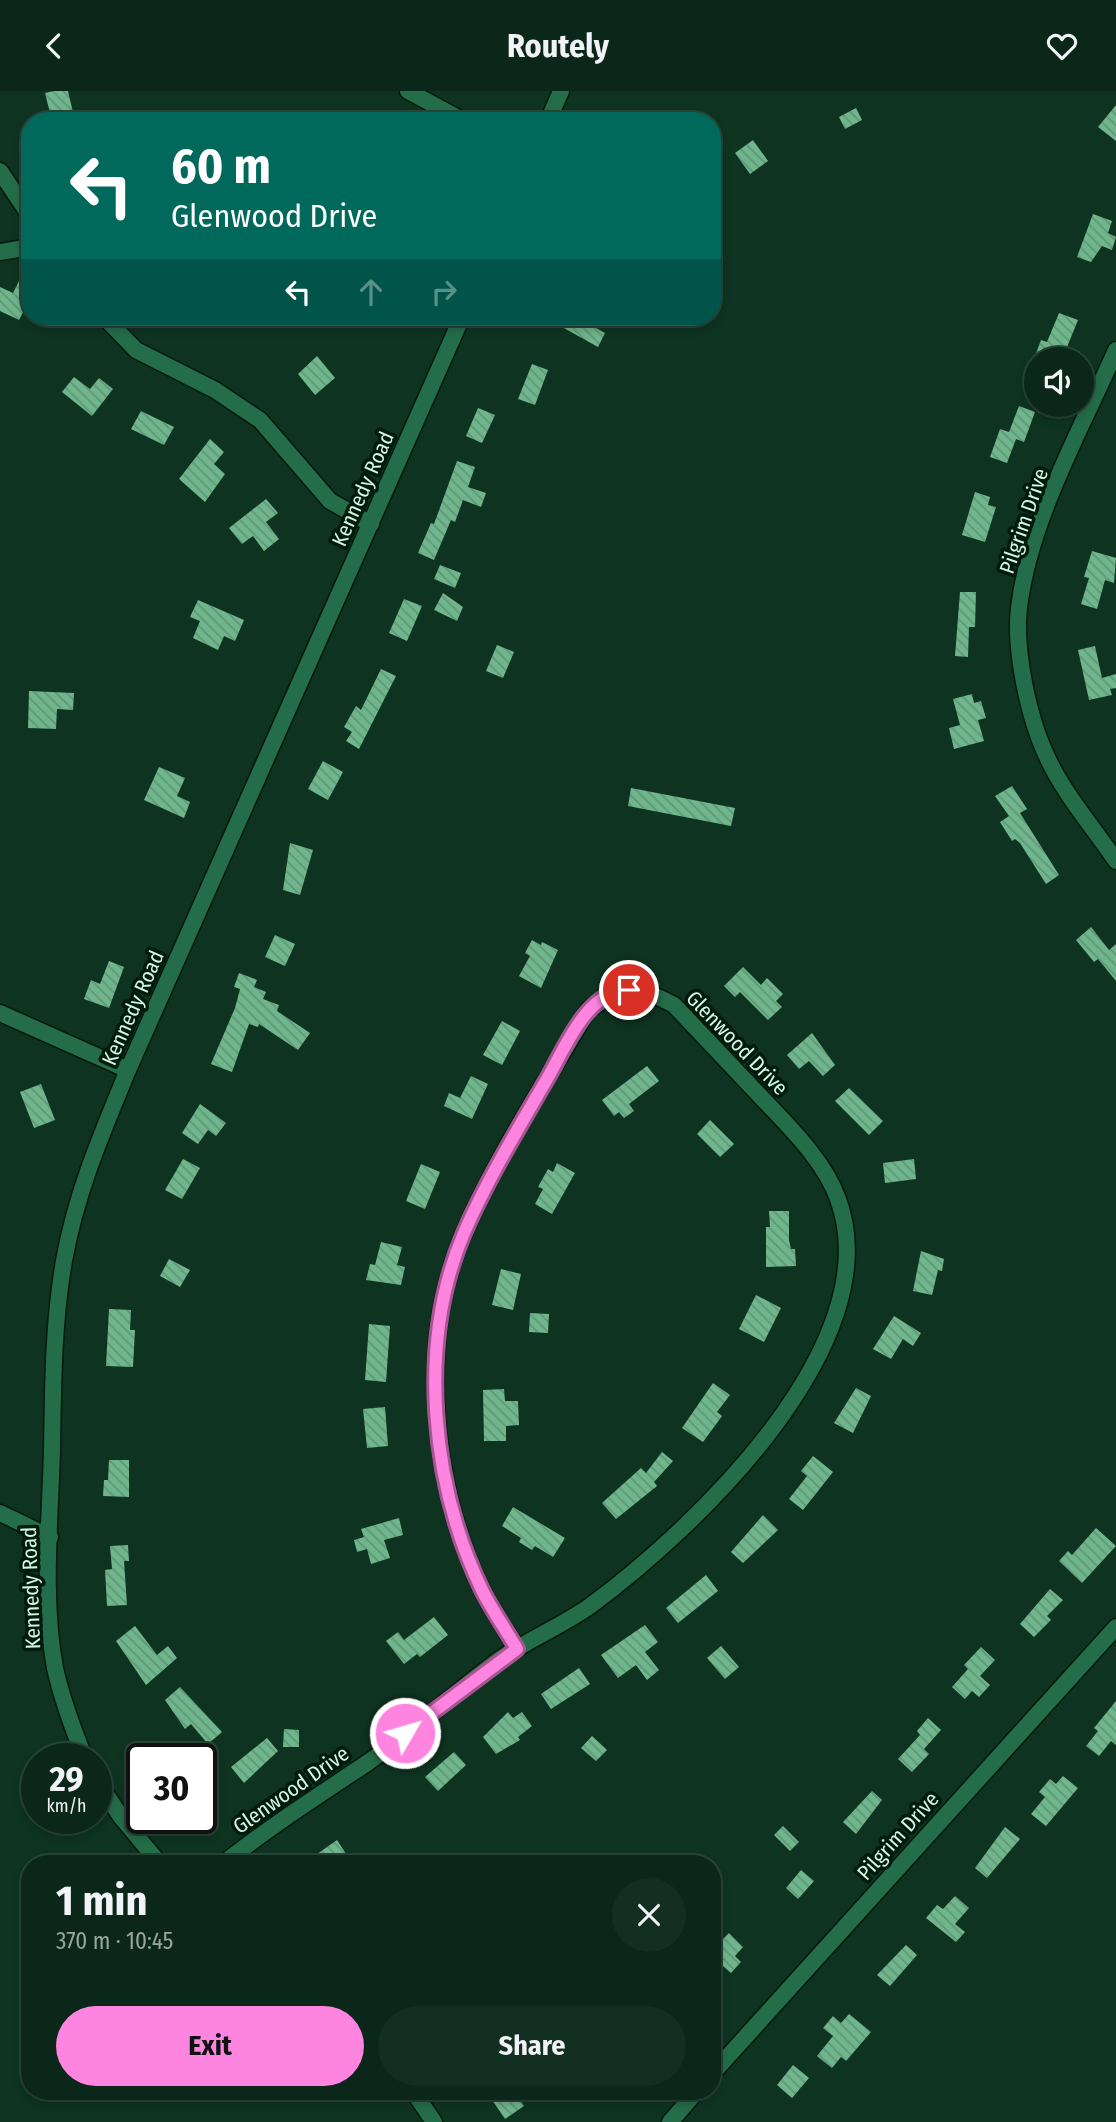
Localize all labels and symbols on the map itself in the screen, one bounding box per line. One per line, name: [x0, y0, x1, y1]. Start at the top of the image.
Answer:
street label: Kennedy Road: [326, 428, 400, 550]
street label: Pilgrim Drive: [994, 465, 1054, 577]
street label: Kennedy Road: [96, 947, 170, 1069]
pin: [599, 960, 659, 1020]
street label: Glenwood Drive: [681, 985, 793, 1101]
street label: Kennedy Road: [16, 1526, 46, 1650]
position arrow: [368, 1696, 442, 1770]
street label: Glenwood Drive: [228, 1741, 354, 1839]
speed limit sign: 30: [126, 1743, 217, 1834]
street label: Pilgrim Drive: [852, 1786, 944, 1886]

